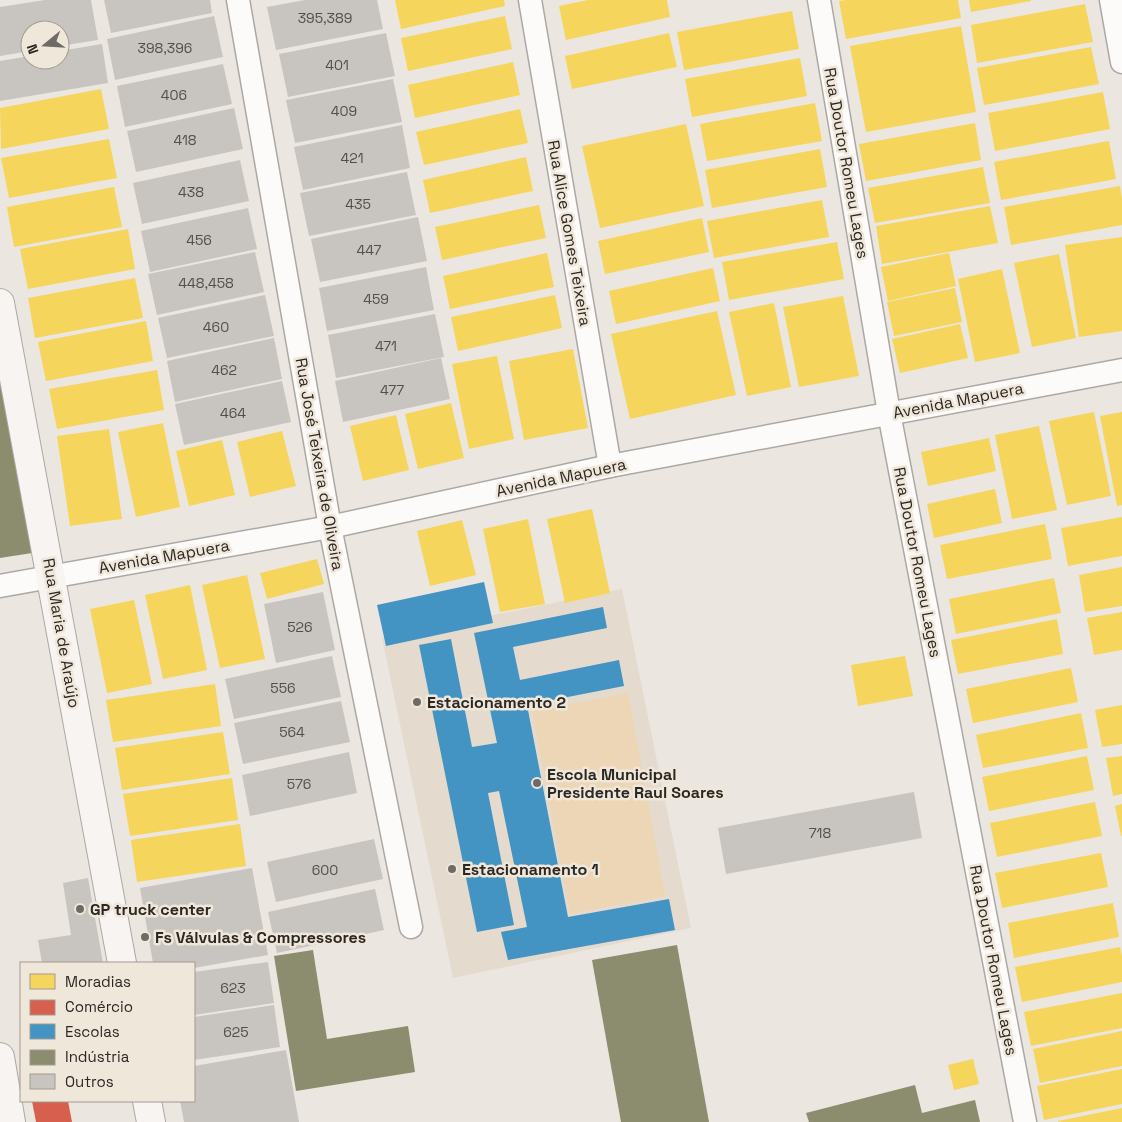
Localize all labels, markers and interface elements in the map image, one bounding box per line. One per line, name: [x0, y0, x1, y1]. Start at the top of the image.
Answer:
house number: 395,389: [298, 9, 352, 27]
north arrow: [20, 20, 70, 70]
house number: 398,396: [138, 39, 192, 57]
text: N: [23, 42, 43, 56]
house number: 401: [325, 56, 349, 74]
street label: Rua Doutor Romeu Lages: [819, 66, 874, 260]
house number: 406: [161, 86, 187, 104]
house number: 409: [331, 102, 357, 120]
house number: 418: [174, 131, 197, 149]
street label: Rua Alice Gomes Teixeira: [543, 138, 596, 328]
house number: 421: [340, 149, 364, 167]
house number: 438: [178, 183, 204, 201]
house number: 435: [345, 195, 371, 213]
house number: 456: [186, 231, 212, 249]
house number: 447: [357, 241, 382, 259]
house number: 448,458: [178, 274, 234, 292]
house number: 459: [363, 290, 389, 308]
house number: 460: [203, 318, 229, 336]
house number: 471: [375, 337, 397, 355]
street label: Rua José Teixeira de Oliveira: [290, 356, 349, 572]
house number: 462: [211, 361, 237, 379]
street label: Avenida Mapuera: [891, 378, 1025, 423]
house number: 477: [380, 381, 404, 399]
house number: 464: [220, 404, 246, 422]
street label: Avenida Mapuera: [494, 453, 628, 502]
street label: Rua Doutor Romeu Lages: [889, 465, 946, 659]
street label: Avenida Mapuera: [97, 535, 231, 578]
street label: Rua Maria de Araújo: [38, 557, 85, 710]
house number: 526: [287, 618, 313, 636]
house number: 556: [270, 679, 296, 697]
place label: Estacionamento 2: [427, 692, 566, 713]
marker: Estacionamento 2: [411, 696, 423, 708]
house number: 564: [279, 723, 305, 741]
place label: Escola Municipal Presidente Raul Soares: [547, 764, 724, 803]
house number: 576: [287, 775, 311, 793]
marker: Escola Municipal Presidente Raul Soares: [531, 777, 543, 789]
house number: 718: [809, 824, 831, 842]
place label: Estacionamento 1: [462, 859, 599, 880]
house number: 600: [312, 861, 338, 879]
marker: Estacionamento 1: [446, 863, 458, 875]
street label: Rua Doutor Romeu Lages: [965, 863, 1022, 1057]
place label: GP truck center: [90, 899, 211, 920]
marker: GP truck center: [74, 903, 86, 915]
place label: Fs Válvulas & Compressores: [155, 927, 366, 948]
marker: Fs Válvulas & Compressores: [139, 931, 151, 943]
legend: [20, 962, 195, 1102]
text: Moradias: [65, 972, 131, 991]
house number: 623: [220, 979, 246, 997]
text: Comércio: [65, 997, 133, 1016]
text: Escolas: [65, 1022, 120, 1041]
house number: 625: [223, 1023, 249, 1041]
text: Indústria: [65, 1047, 130, 1066]
text: Outros: [65, 1072, 114, 1091]

